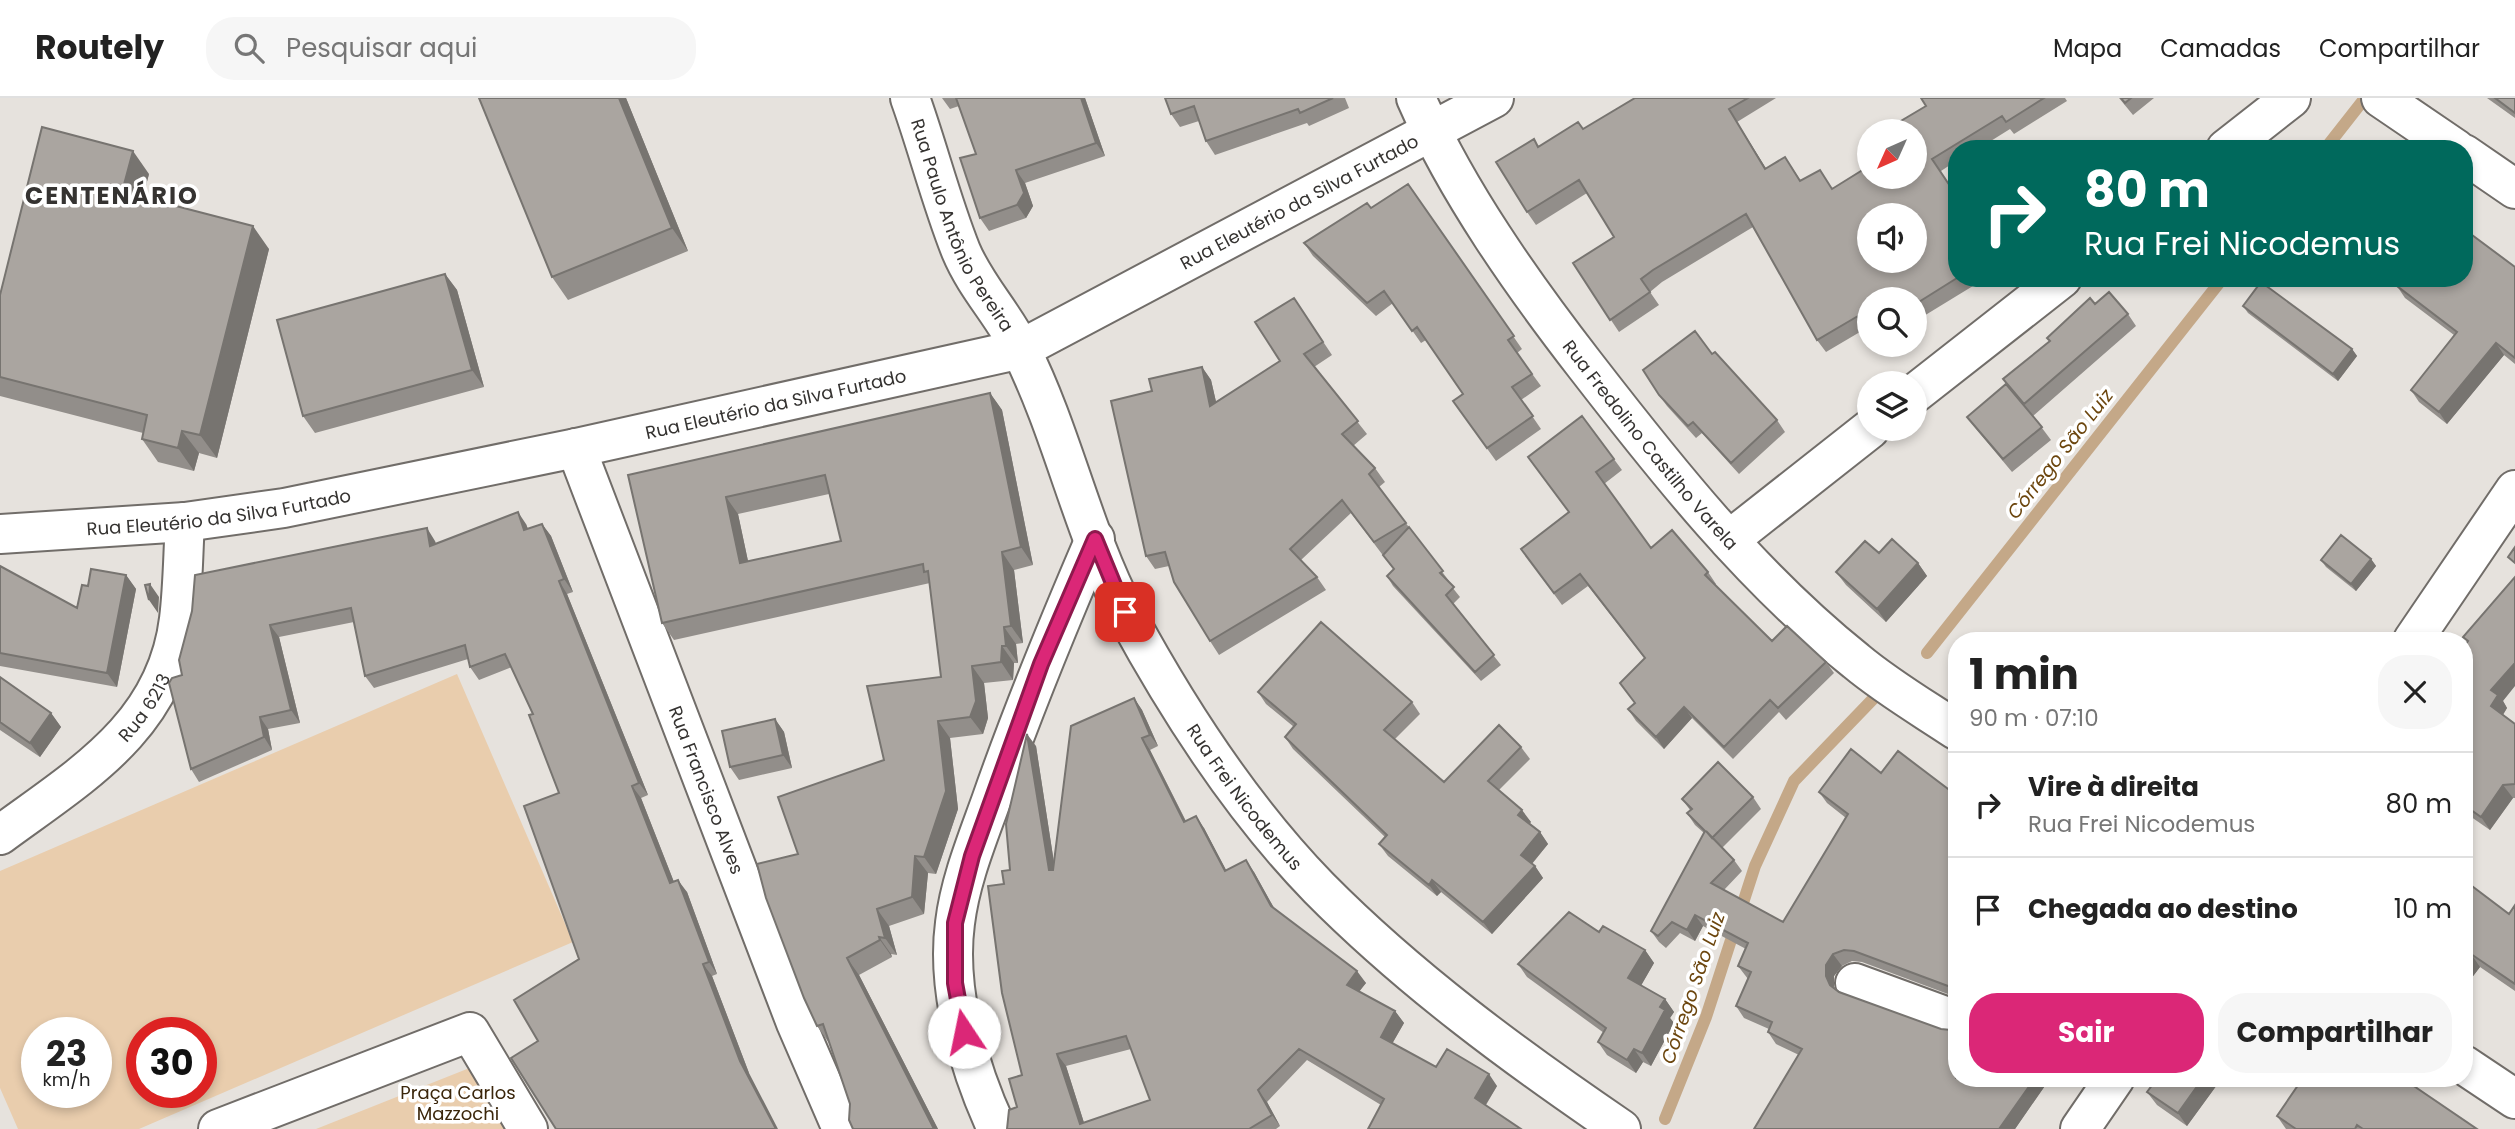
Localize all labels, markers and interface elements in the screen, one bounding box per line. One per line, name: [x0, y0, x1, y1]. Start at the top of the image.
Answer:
search box: [206, 17, 696, 80]
text: Routely: [35, 24, 164, 71]
icon: search: [230, 29, 268, 67]
text: Pesquisar aqui: [286, 30, 477, 66]
text: Mapa: [2053, 32, 2122, 65]
text: Camadas: [2160, 32, 2281, 65]
text: Compartilhar: [2319, 32, 2480, 65]
street label: Rua Paulo Antônio Pereira: [905, 115, 1020, 336]
north arrow: [1857, 119, 1927, 189]
map controls: [1857, 119, 1927, 441]
street label: Rua Eleutério da Silva Furtado: [1175, 128, 1423, 275]
text: 80 m: [2084, 156, 2210, 224]
icon: right: [1969, 168, 2060, 259]
district label: CENTENÁRIO: [25, 179, 199, 212]
button: sound: [1857, 203, 1927, 273]
text: Rua Frei Nicodemus: [2084, 221, 2400, 266]
button: search: [1857, 287, 1927, 357]
street label: Rua Fredolino Castilho Varela: [1557, 334, 1744, 555]
street label: Rua Eleutério da Silva Furtado: [643, 362, 908, 445]
button: layers: [1857, 371, 1927, 441]
water label: Córrego São Luiz: [2000, 383, 2120, 525]
street label: Rua Eleutério da Silva Furtado: [86, 482, 353, 541]
pin: [1095, 582, 1155, 642]
icon: arrive: [1106, 593, 1144, 631]
text: 1 min: [1969, 645, 2079, 704]
button: close: [2378, 655, 2452, 729]
street label: Rua 6213: [112, 669, 176, 747]
street label: Rua Francisco Alves: [663, 702, 750, 878]
text: 90 m · 07:10: [1969, 702, 2099, 734]
street label: Rua Frei Nicodemus: [1181, 719, 1309, 875]
text: Vire à direita: [2028, 769, 2199, 805]
icon: right: [1969, 786, 2007, 824]
text: 80 m: [2386, 786, 2452, 822]
text: Rua Frei Nicodemus: [2028, 808, 2255, 840]
icon: arrive: [1969, 891, 2007, 929]
text: Chegada ao destino: [2028, 891, 2298, 927]
text: 10 m: [2394, 891, 2452, 927]
water label: Córrego São Luiz: [1654, 908, 1732, 1068]
button: Sair: [1969, 993, 2204, 1073]
button: Compartilhar: [2218, 993, 2452, 1073]
position arrow: [927, 995, 1001, 1069]
speed limit sign: 30: [126, 1017, 217, 1108]
text: 23: [46, 1029, 87, 1078]
text: km/h: [43, 1067, 90, 1092]
park label: Praça Carlos Mazzochi: [400, 1080, 516, 1126]

